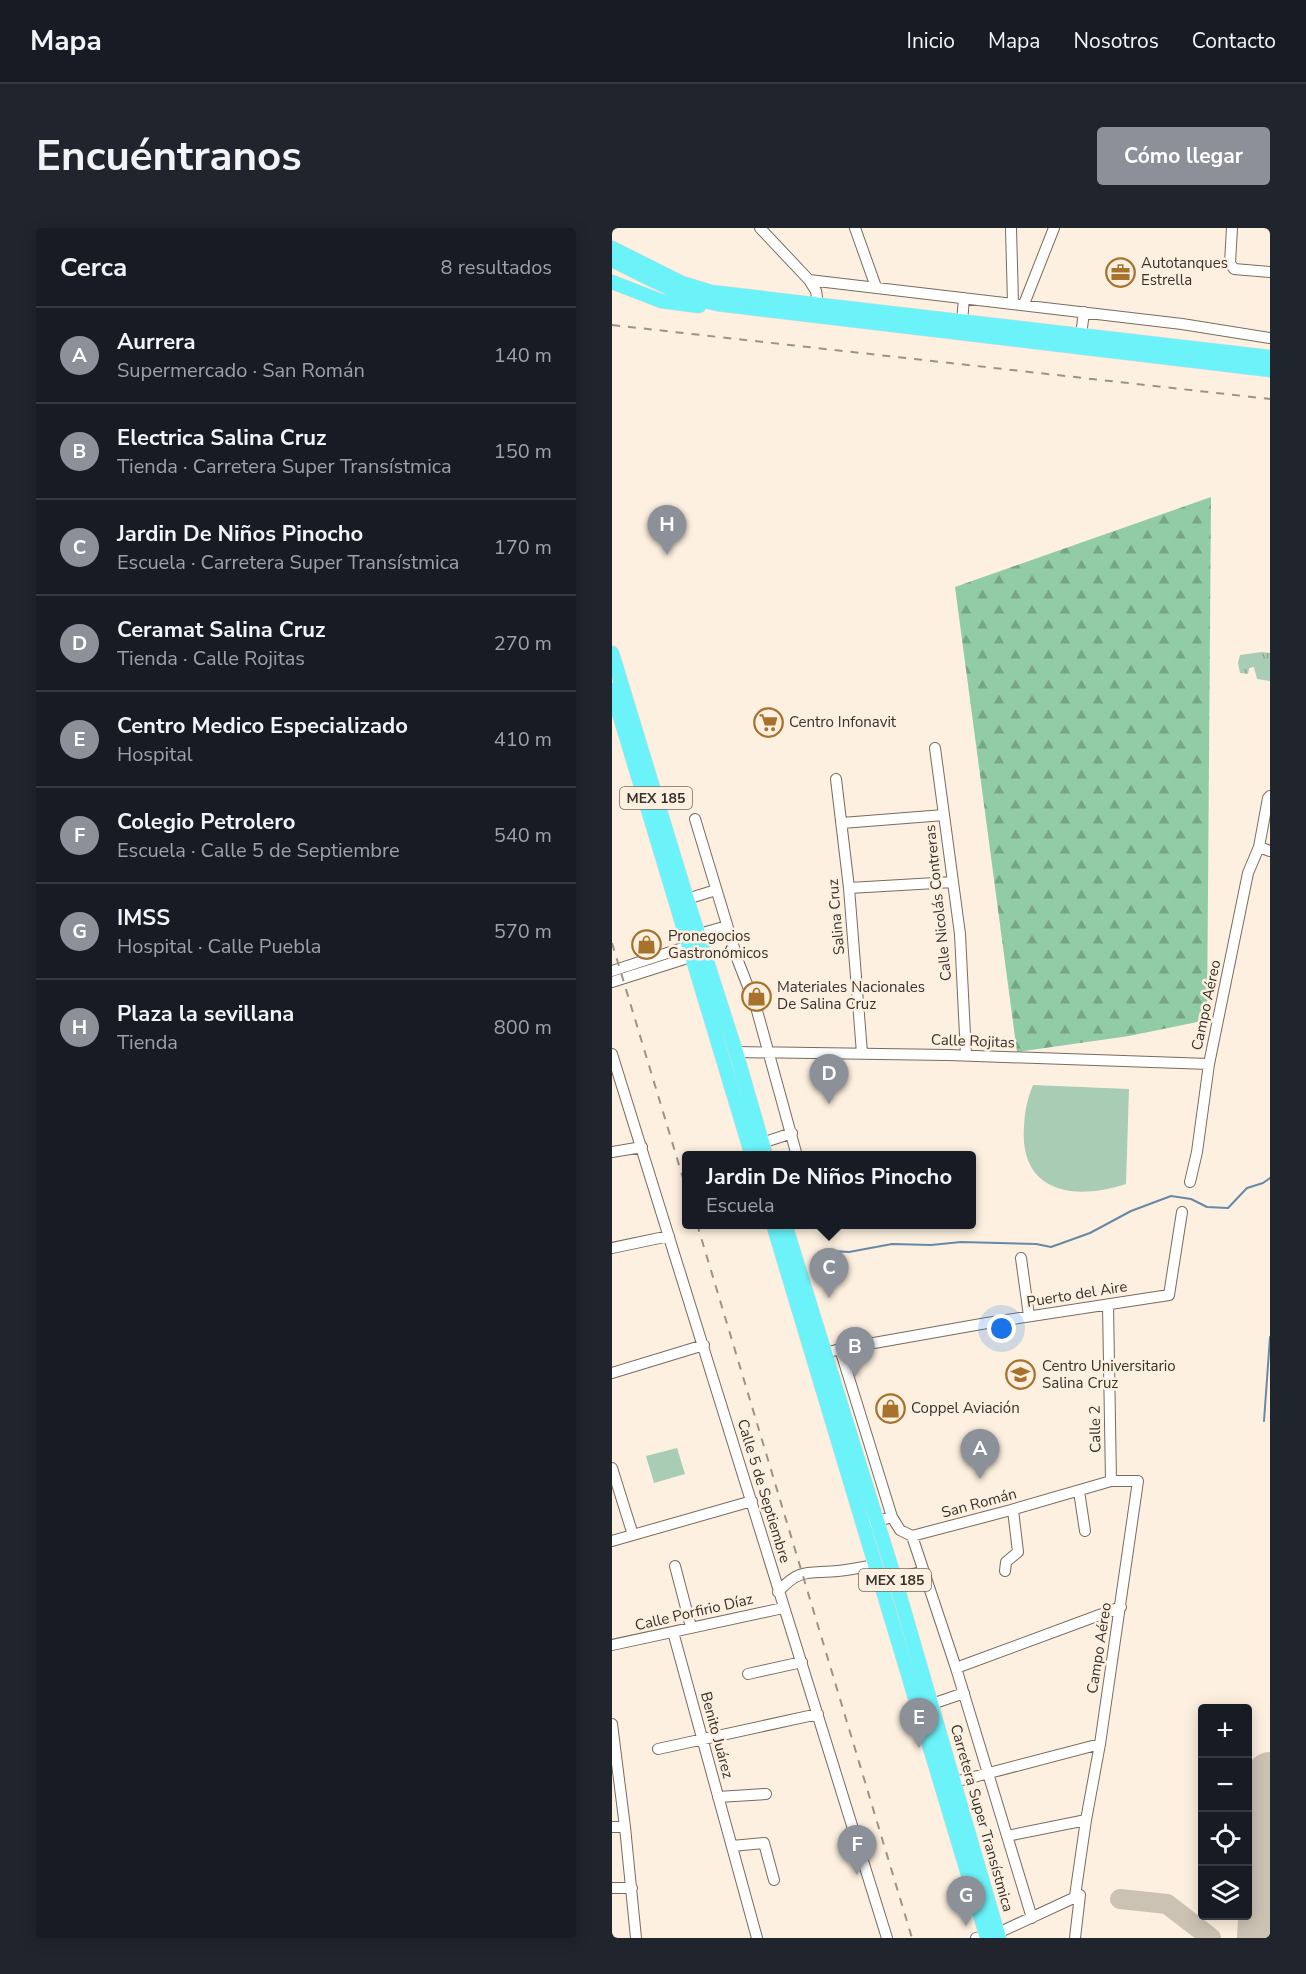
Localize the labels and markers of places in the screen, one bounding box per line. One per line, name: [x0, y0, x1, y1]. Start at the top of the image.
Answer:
place label: Autotanques Estrella: [1141, 253, 1228, 290]
office icon: Autotanques Estrella: [1104, 256, 1136, 288]
pin: H: [648, 506, 686, 555]
supermarket icon: Centro Infonavit: [752, 706, 784, 738]
place label: Centro Infonavit: [789, 712, 897, 732]
place label: Pronegocios Gastronómicos: [668, 926, 768, 963]
shop icon: Pronegocios Gastronómicos: [631, 929, 663, 961]
place label: Materiales Nacionales De Salina Cruz: [777, 977, 925, 1014]
shop icon: Materiales Nacionales De Salina Cruz: [740, 980, 772, 1012]
pin: D: [810, 1054, 848, 1104]
pin: C: [810, 1248, 848, 1298]
pin: B: [836, 1328, 874, 1377]
place label: Centro Universitario Salina Cruz: [1042, 1356, 1176, 1393]
school or university icon: Centro Universitario Salina Cruz: [1005, 1359, 1037, 1391]
shop icon: Coppel Aviación: [874, 1392, 906, 1424]
place label: Coppel Aviación: [911, 1398, 1020, 1418]
pin: A: [960, 1430, 1000, 1479]
pin: E: [900, 1698, 938, 1748]
pin: F: [838, 1826, 876, 1875]
pin: G: [946, 1876, 986, 1926]

